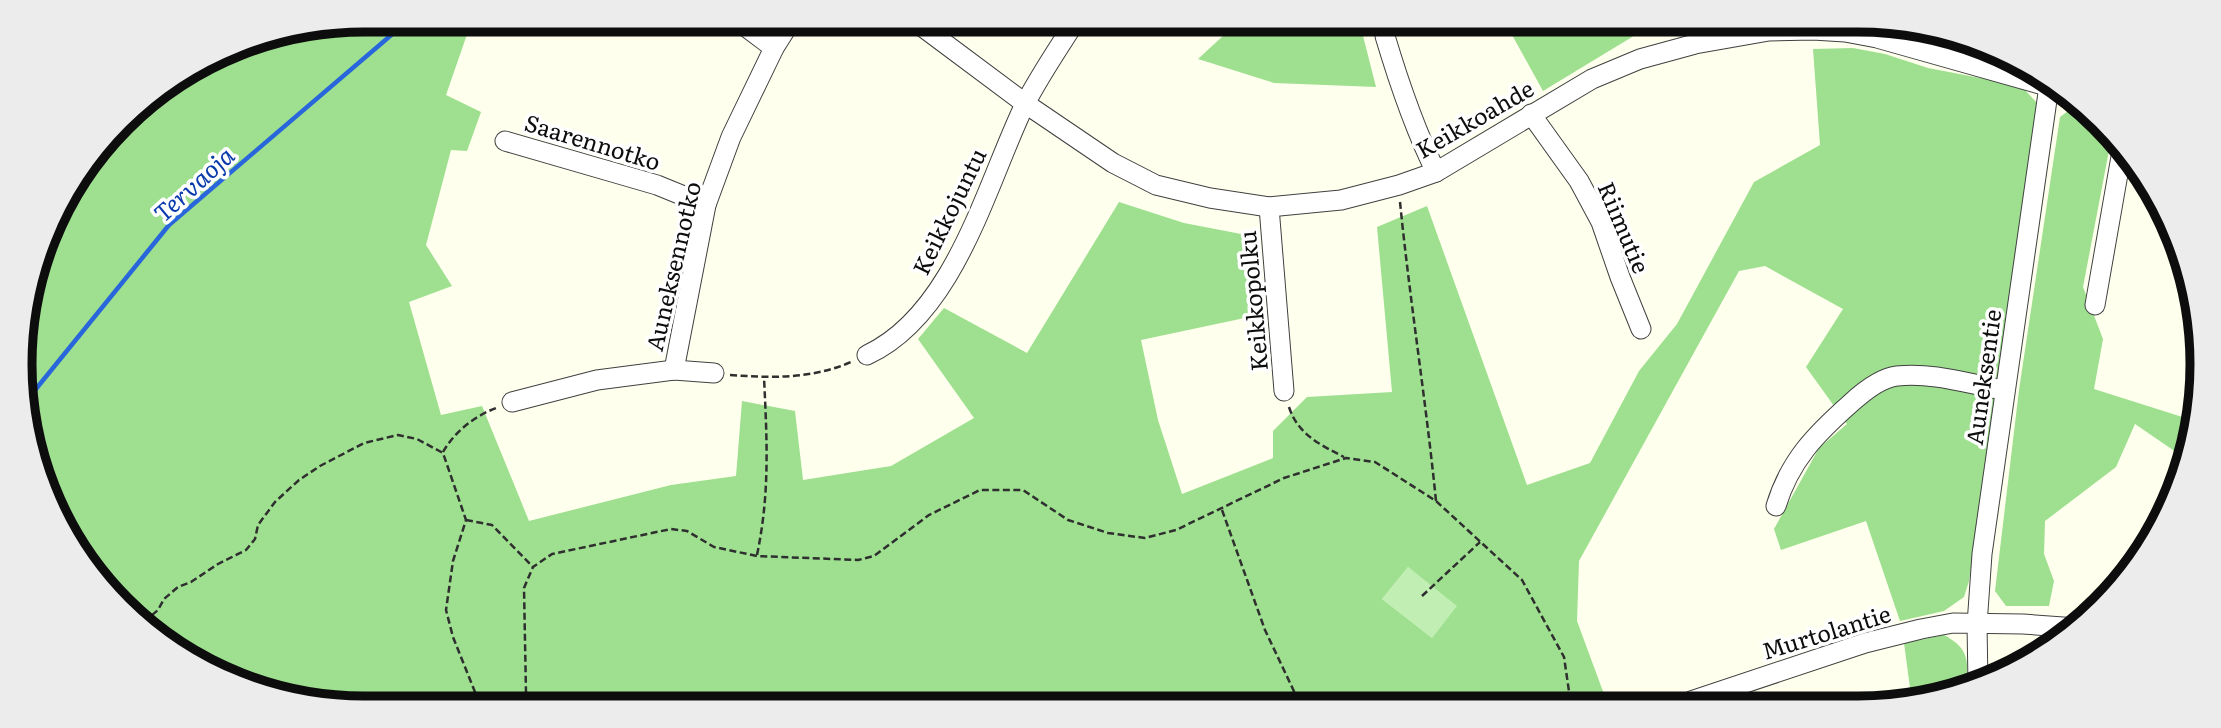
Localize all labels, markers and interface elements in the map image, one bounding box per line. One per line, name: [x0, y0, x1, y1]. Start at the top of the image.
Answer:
street label: Keikkoahde: [1409, 70, 1539, 165]
street label: Saarennotko: [521, 104, 665, 178]
water label: Tervaoja: [145, 137, 241, 229]
street label: Keikkojuntu: [903, 142, 993, 280]
street label: Riimutie: [1590, 176, 1660, 278]
street label: Auneksennotko: [636, 178, 708, 354]
street label: Keikkopolku: [1229, 229, 1275, 373]
street label: Auneksentie: [1956, 307, 2008, 447]
street label: Murtolantie: [1757, 595, 1895, 667]

